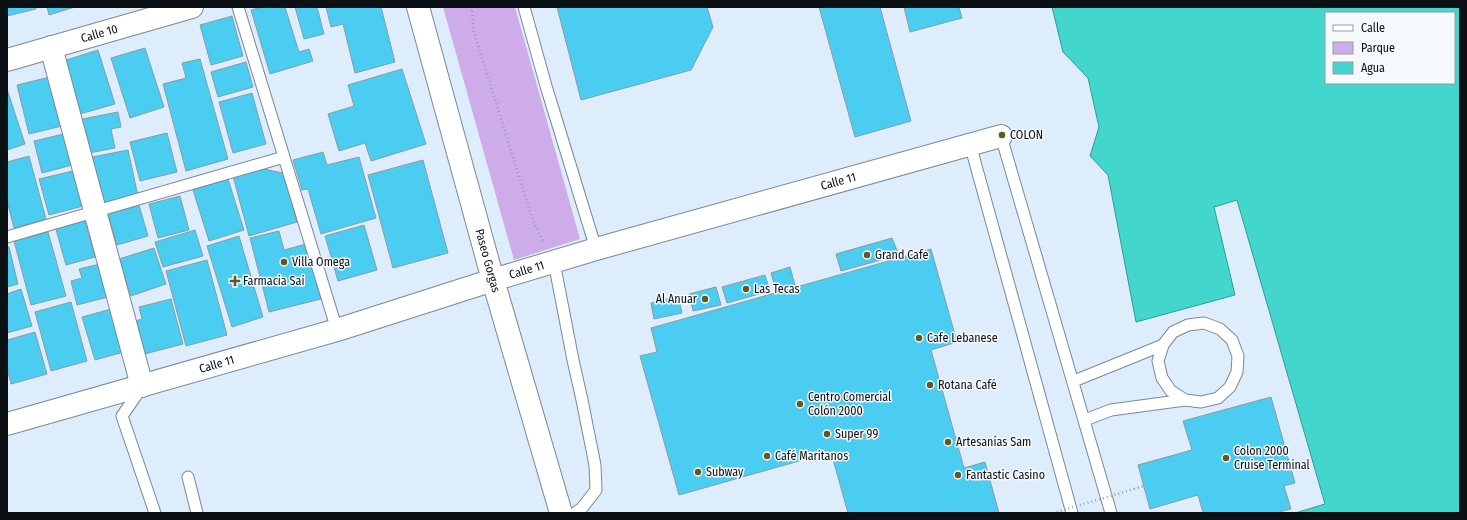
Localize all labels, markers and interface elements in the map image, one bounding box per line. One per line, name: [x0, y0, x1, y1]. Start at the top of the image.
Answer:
legend: [1325, 12, 1455, 84]
text: Calle: [1361, 21, 1385, 35]
street label: Calle 10: [79, 22, 119, 45]
text: Parque: [1361, 41, 1395, 55]
text: Agua: [1361, 61, 1385, 75]
place label: COLON: [1010, 128, 1043, 142]
marker: COLON: [997, 130, 1007, 140]
street label: Calle 11: [819, 170, 857, 193]
street label: Paseo Gorgas: [472, 227, 503, 294]
place label: Grand Cafe: [875, 248, 929, 262]
marker: Grand Cafe: [862, 250, 872, 260]
place label: Villa Omega: [292, 255, 350, 269]
marker: Villa Omega: [279, 257, 289, 267]
street label: Calle 11: [507, 258, 546, 282]
place label: Farmacia Sai: [243, 274, 304, 288]
marker: Farmacia Sai: [230, 276, 240, 286]
place label: Las Tecas: [754, 282, 800, 296]
marker: Las Tecas: [741, 284, 751, 294]
place label: Al Anuar: [656, 292, 698, 306]
marker: Al Anuar: [700, 294, 710, 304]
place label: Cafe Lebanese: [927, 331, 998, 345]
marker: Cafe Lebanese: [914, 333, 924, 343]
street label: Calle 11: [197, 353, 236, 376]
place label: Rotana Café: [938, 378, 997, 392]
marker: Rotana Café: [925, 380, 935, 390]
place label: Centro Comercial Colón 2000: [808, 390, 891, 418]
marker: Centro Comercial Colón 2000: [795, 399, 805, 409]
place label: Super 99: [835, 427, 878, 441]
marker: Super 99: [822, 429, 832, 439]
place label: Artesanías Sam: [956, 435, 1031, 449]
marker: Artesanías Sam: [943, 437, 953, 447]
place label: Colon 2000 Cruise Terminal: [1234, 444, 1310, 472]
place label: Café Maritanos: [775, 449, 848, 463]
marker: Café Maritanos: [762, 451, 772, 461]
marker: Colon 2000 Cruise Terminal: [1221, 453, 1231, 463]
place label: Subway: [706, 465, 744, 479]
marker: Subway: [693, 467, 703, 477]
place label: Fantastic Casino: [966, 468, 1045, 482]
marker: Fantastic Casino: [953, 470, 963, 480]

